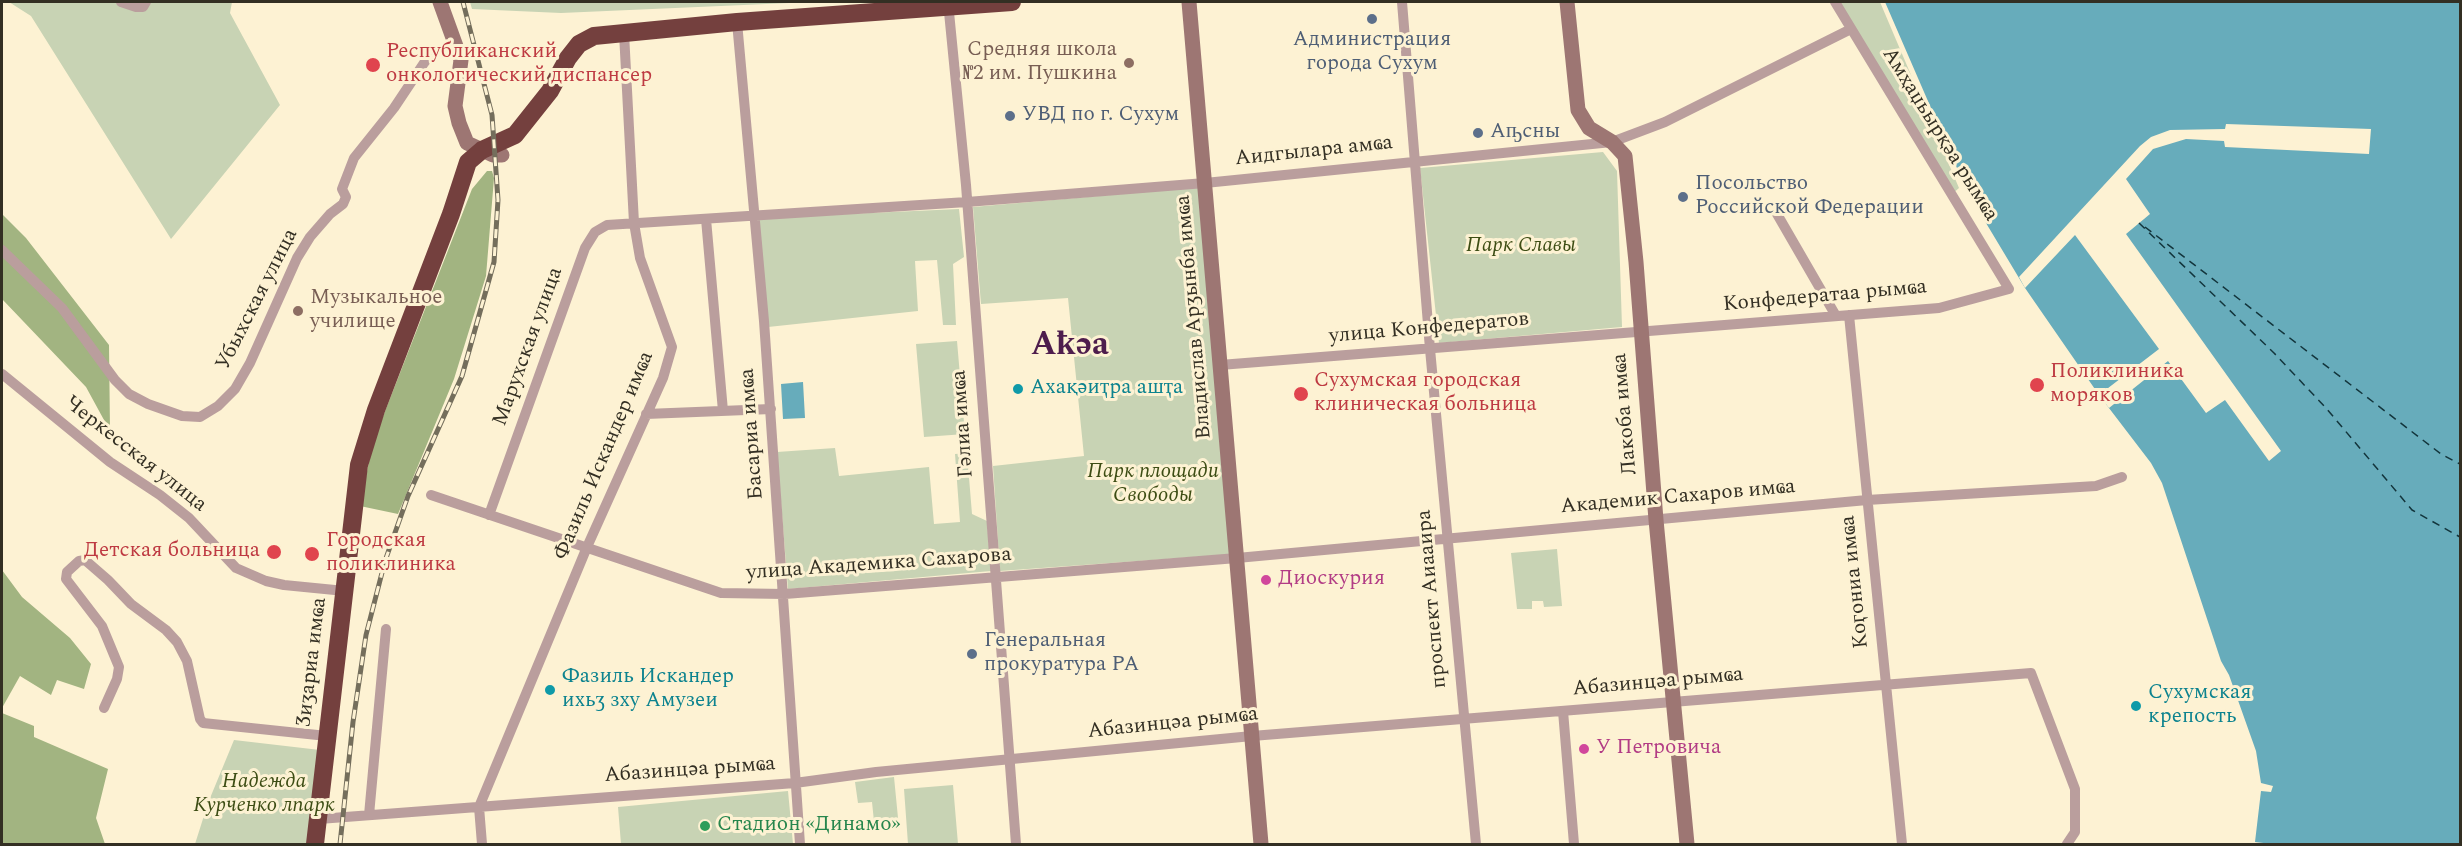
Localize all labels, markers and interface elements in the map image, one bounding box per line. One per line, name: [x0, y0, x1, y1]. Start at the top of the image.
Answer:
marker: Администрация города Сухум: [1365, 12, 1379, 26]
place label: Администрация города Сухум: [1293, 28, 1451, 78]
place label: Средняя школа №2 им. Пушкина: [962, 38, 1117, 88]
place label: Республиканский онкологический диспансер: [386, 40, 652, 90]
street label: Амҳаџьырқәа рымҩа: [1875, 44, 2003, 226]
marker: Республиканский онкологический диспансер: [364, 56, 382, 74]
marker: Средняя школа №2 им. Пушкина: [1122, 56, 1136, 70]
place label: УВД по г. Сухум: [1022, 103, 1179, 129]
marker: УВД по г. Сухум: [1003, 109, 1017, 123]
place label: Аҧсны: [1490, 120, 1560, 146]
marker: Аҧсны: [1471, 126, 1485, 140]
street label: Аидгылара амҩа: [1234, 131, 1394, 173]
place label: Посольство Российской Федерации: [1695, 172, 1924, 222]
marker: Посольство Российской Федерации: [1676, 190, 1690, 204]
street label: Владислав Арӡынба имҩа: [1172, 194, 1218, 440]
street label: Убыхская улица: [212, 225, 304, 375]
park label: Парк Славы: [1466, 234, 1576, 260]
street label: Марухская улица: [489, 264, 569, 430]
street label: Конфедератаа рымҩа: [1722, 276, 1928, 318]
place label: Музыкальное училище: [310, 286, 443, 336]
marker: Музыкальное училище: [291, 304, 305, 318]
street label: улица Конфедератов: [1328, 308, 1530, 350]
district label: Аҟəа: [1031, 328, 1109, 368]
street label: Фазиль Искандер имҩа: [550, 348, 660, 564]
street label: Лакоба имҩа: [1608, 352, 1644, 476]
place label: Поликлиника моряков: [2050, 360, 2184, 410]
street label: Басариа имҩа: [736, 367, 770, 501]
street label: Гәлиа имҩа: [948, 369, 980, 479]
place label: Сухумская городская клиническая больница: [1314, 369, 1537, 419]
place label: Ахақәиҭра ашҭа: [1030, 376, 1183, 402]
marker: Поликлиника моряков: [2028, 376, 2046, 394]
marker: Ахақәиҭра ашҭа: [1011, 382, 1025, 396]
marker: Сухумская городская клиническая больница: [1292, 385, 1310, 403]
street label: Черкесская улица: [59, 392, 211, 518]
park label: Парк площади Свободы: [1087, 460, 1219, 510]
street label: Академик Сахаров имҩа: [1560, 475, 1796, 521]
street label: проспект Аиааира: [1413, 509, 1453, 689]
street label: Коӷониа имҩа: [1836, 514, 1876, 650]
place label: Городская поликлиника: [326, 529, 456, 579]
place label: Детская больница: [84, 539, 260, 565]
marker: Детская больница: [265, 543, 283, 561]
street label: улица Академика Сахарова: [745, 543, 1013, 587]
marker: Городская поликлиника: [303, 545, 321, 563]
place label: Диоскурия: [1278, 567, 1385, 593]
marker: Диоскурия: [1259, 573, 1273, 587]
street label: Ӡиӡариа имҩа: [293, 596, 333, 728]
place label: Генеральная прокуратура РА: [984, 629, 1139, 679]
marker: Генеральная прокуратура РА: [965, 647, 979, 661]
street label: Абазинцәа рымҩа: [1572, 663, 1744, 703]
place label: Фазиль Искандер ихьӡ зху Амузеи: [562, 665, 734, 715]
place label: Сухумская крепость: [2148, 681, 2252, 731]
marker: Фазиль Искандер ихьӡ зху Амузеи: [543, 683, 557, 697]
marker: Сухумская крепость: [2129, 699, 2143, 713]
street label: Абазинцәа рымҩа: [1086, 703, 1260, 745]
place label: У Петровича: [1596, 736, 1721, 762]
marker: У Петровича: [1577, 742, 1591, 756]
street label: Абазинцәа рымҩа: [604, 752, 776, 790]
park label: Надежда Курченко лпарк: [193, 770, 335, 820]
place label: Cтадион «Динамо»: [717, 813, 901, 839]
marker: Cтадион «Динамо»: [698, 819, 712, 833]

